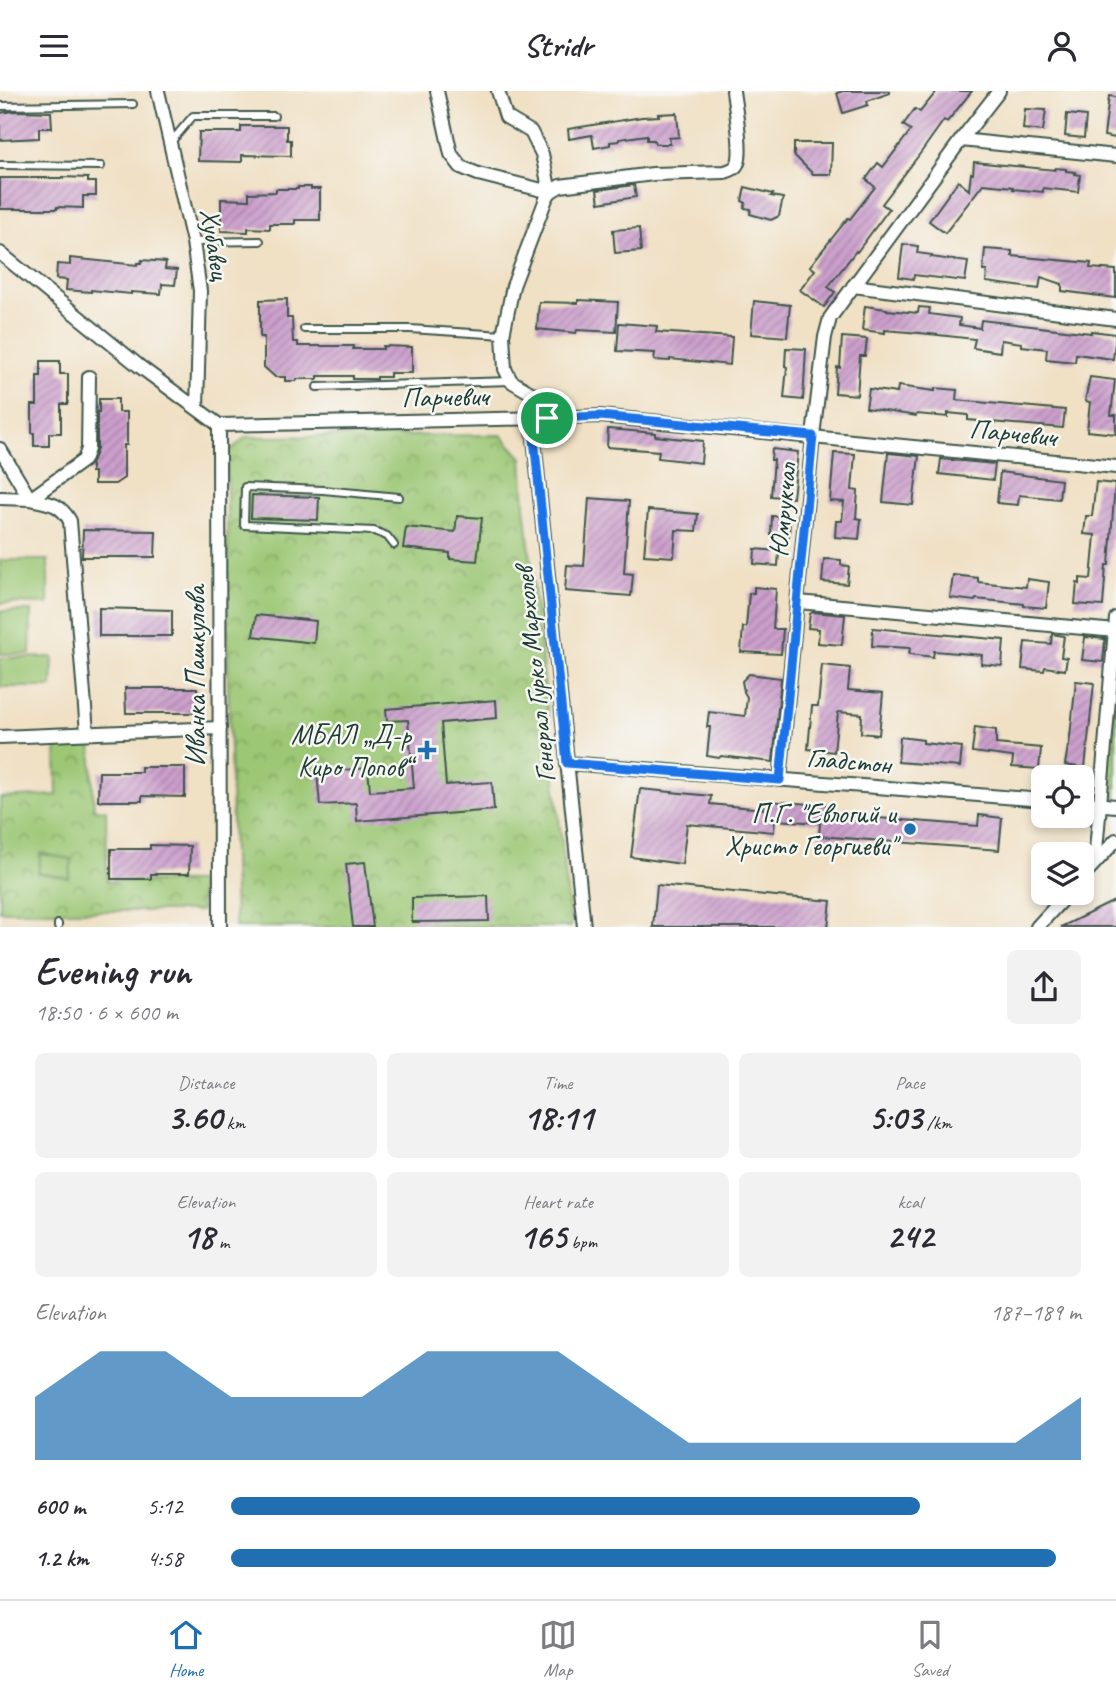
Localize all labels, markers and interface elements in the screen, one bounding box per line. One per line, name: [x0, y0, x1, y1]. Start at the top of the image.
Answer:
text: Stridr: [523, 25, 593, 66]
icon: menu: [35, 27, 73, 65]
icon: person: [1043, 27, 1081, 65]
street label: Хубавец: [193, 206, 239, 284]
street label: Парчевич: [401, 378, 491, 415]
pin: [517, 388, 577, 448]
icon: arrive: [528, 399, 566, 437]
street label: Парчевич: [968, 411, 1061, 455]
street label: Юмрукчал: [761, 460, 804, 558]
street label: Генерал Гурко Мархолев: [505, 560, 563, 784]
street label: Иванка Пашкулова: [178, 583, 213, 767]
place label: МБАЛ „Д-р Киро Попов“: [291, 717, 417, 784]
street label: Гладстон: [805, 739, 894, 782]
marker: МБАЛ „Д-р Киро Попов“: [417, 740, 437, 760]
map controls: [1031, 765, 1094, 905]
button: locate: [1031, 765, 1094, 828]
place label: П.Г. "Евлогий и Христо Георгиеви": [725, 796, 901, 863]
marker: П.Г. "Евлогий и Христо Георгиеви": [902, 821, 918, 837]
button: layers: [1031, 842, 1094, 905]
text: Evening run: [35, 948, 191, 995]
button: share: [1007, 950, 1081, 1024]
text: 18:50 · 6 × 600 m: [35, 998, 178, 1027]
text: Distance: [178, 1071, 234, 1095]
text: Time: [543, 1071, 573, 1095]
text: Pace: [895, 1071, 925, 1095]
text: 3.60: [167, 1095, 222, 1140]
text: 18:11: [523, 1095, 593, 1140]
text: 5:03: [868, 1095, 922, 1140]
text: km: [222, 1111, 245, 1135]
text: /km: [922, 1111, 952, 1135]
text: Elevation: [177, 1190, 235, 1214]
text: Heart rate: [523, 1190, 593, 1214]
text: kcal: [897, 1190, 923, 1214]
text: 18: [183, 1214, 214, 1259]
text: 165: [519, 1214, 566, 1259]
text: 242: [886, 1214, 934, 1259]
text: m: [214, 1230, 229, 1254]
text: bpm: [566, 1230, 597, 1254]
text: Elevation: [35, 1298, 106, 1327]
text: 187–189 m: [990, 1298, 1081, 1327]
text: 600 m: [35, 1492, 85, 1521]
text: 5:12: [147, 1492, 183, 1521]
text: 1.2 km: [35, 1544, 89, 1573]
text: 4:58: [147, 1544, 183, 1573]
tab: Home: [167, 1616, 205, 1682]
tab: Map: [539, 1616, 577, 1682]
tab: Saved: [911, 1616, 949, 1682]

